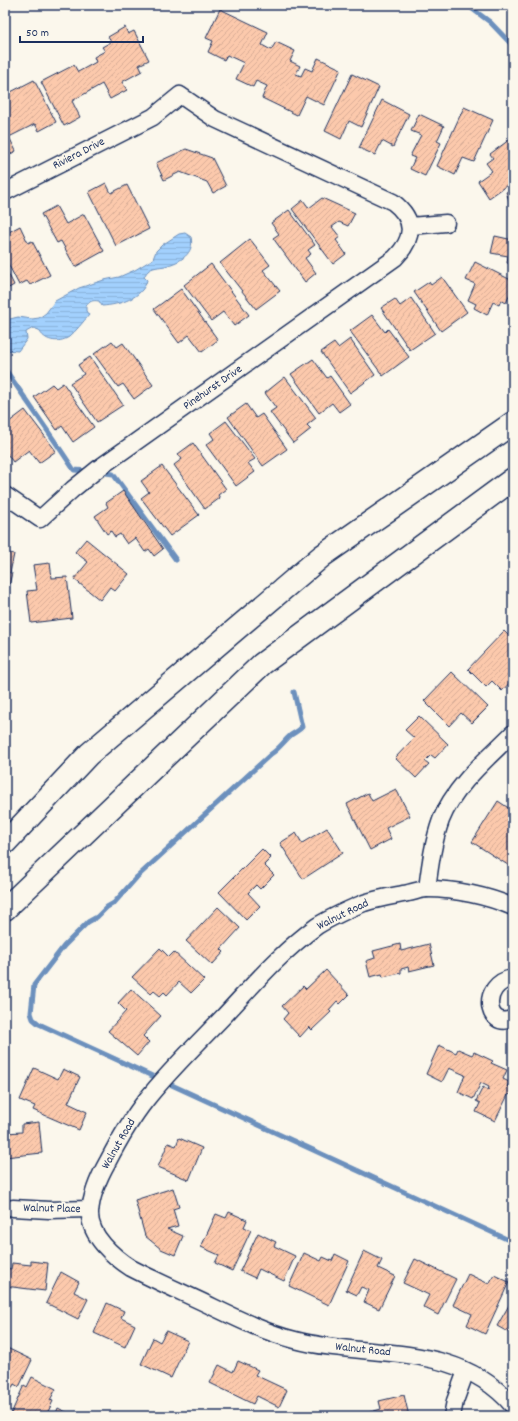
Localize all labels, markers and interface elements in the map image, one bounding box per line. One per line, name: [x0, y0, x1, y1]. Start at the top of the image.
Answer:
scale bar: [20, 18, 143, 44]
text: 50 m: [26, 25, 49, 42]
street label: Riviera Drive: [50, 134, 108, 174]
street label: Pinehurst Drive: [180, 361, 246, 415]
street label: Walnut Road: [314, 895, 372, 935]
street label: Walnut Road: [98, 1116, 140, 1172]
street label: Walnut Place: [23, 1200, 81, 1218]
street label: Walnut Road: [334, 1339, 392, 1361]

